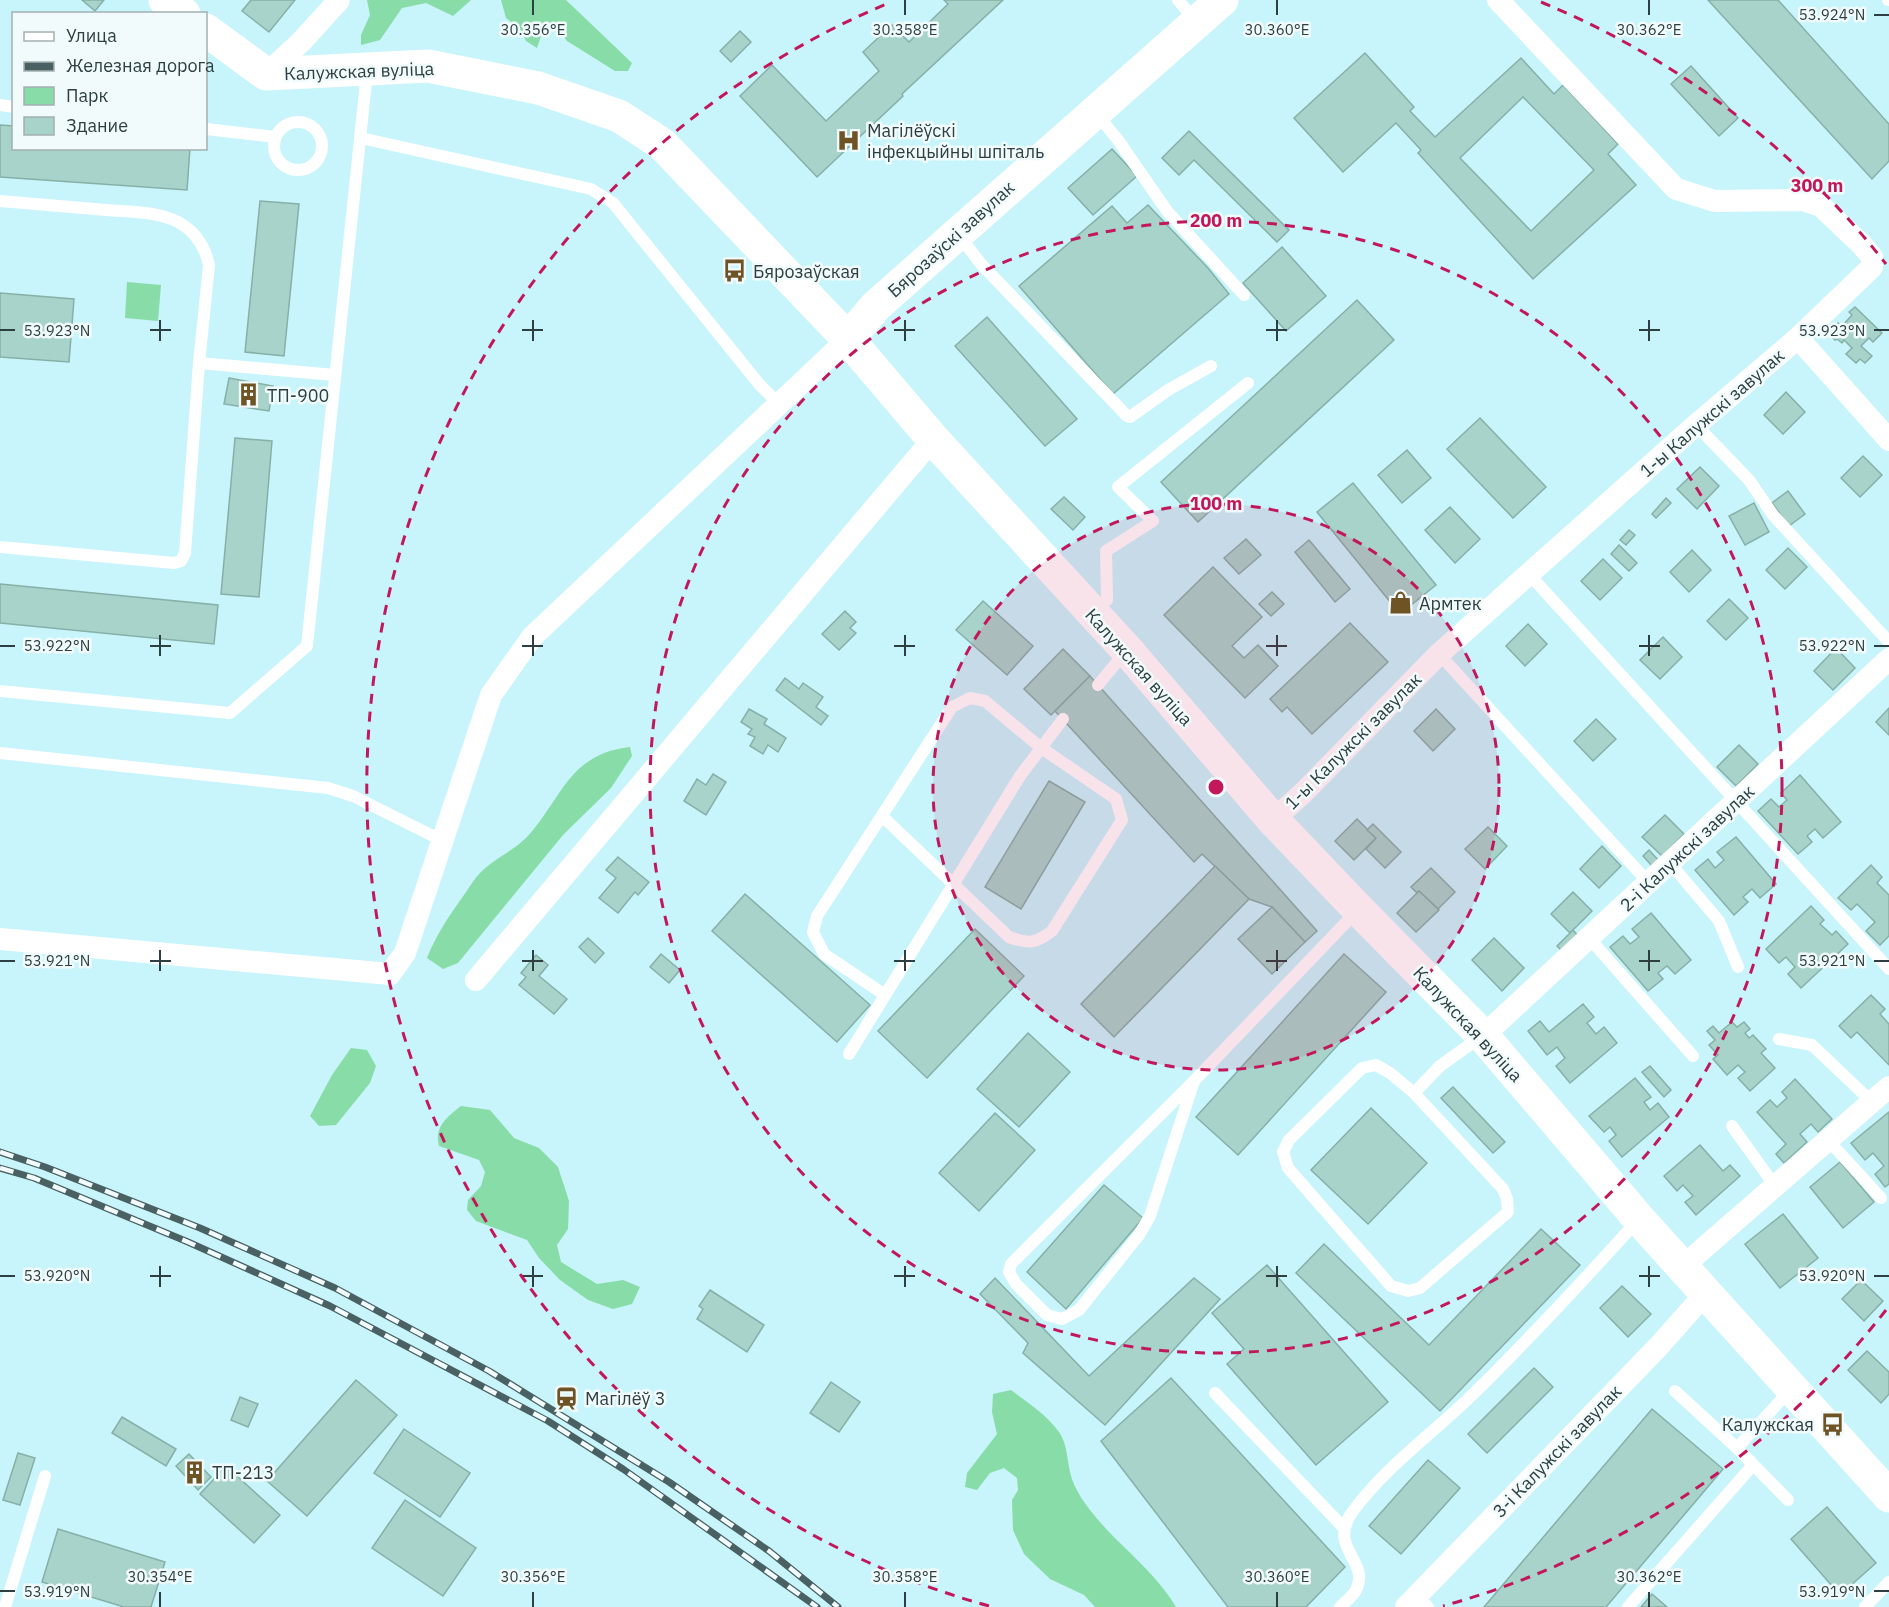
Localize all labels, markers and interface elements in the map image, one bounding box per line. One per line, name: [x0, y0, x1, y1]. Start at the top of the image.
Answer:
text: 53.924°N: [1799, 5, 1865, 24]
legend: [12, 12, 207, 150]
text: 30.356°E: [501, 20, 565, 39]
text: 30.358°E: [873, 20, 937, 39]
text: 30.360°E: [1245, 20, 1309, 39]
text: 30.362°E: [1617, 20, 1681, 39]
text: Улица: [66, 24, 117, 47]
text: Железная дорога: [66, 54, 215, 77]
street label: Калужская вуліца: [284, 57, 435, 85]
text: Парк: [66, 84, 109, 107]
text: Здание: [66, 114, 128, 137]
place label: Магілёўскі інфекцыйны шпіталь: [867, 119, 1044, 163]
hospital icon: Магілёўскі інфекцыйны шпіталь: [836, 127, 862, 153]
text: 300 m: [1791, 174, 1843, 197]
street label: Бярозаўскі завулак: [883, 176, 1019, 302]
text: 200 m: [1190, 209, 1242, 232]
bus stop icon: Бярозаўская: [722, 258, 748, 284]
place label: Бярозаўская: [753, 260, 860, 283]
text: 53.923°N: [24, 321, 90, 340]
text: 53.923°N: [1799, 321, 1865, 340]
street label: 1-ы Калужскі завулак: [1635, 344, 1789, 482]
building icon: ТП-900: [236, 382, 262, 408]
place label: ТП-900: [267, 384, 329, 407]
text: 100 m: [1190, 492, 1242, 515]
shop icon: Армтек: [1388, 590, 1414, 616]
place label: Армтек: [1419, 592, 1482, 615]
street label: Калужская вуліца: [1080, 603, 1198, 731]
text: 53.922°N: [24, 636, 90, 655]
text: 53.922°N: [1799, 636, 1865, 655]
street label: 1-ы Калужскі завулак: [1280, 668, 1426, 814]
centre of rings: [1206, 777, 1226, 797]
street label: 2-і Калужскі завулак: [1615, 780, 1759, 916]
text: 53.921°N: [24, 951, 90, 970]
text: 53.921°N: [1799, 951, 1865, 970]
street label: Калужская вуліца: [1408, 961, 1528, 1087]
text: 53.920°N: [24, 1266, 90, 1285]
text: 53.920°N: [1799, 1266, 1865, 1285]
street label: 3-і Калужскі завулак: [1488, 1380, 1626, 1522]
station icon: Магілёў 3: [554, 1385, 580, 1411]
place label: Магілёў 3: [585, 1387, 666, 1410]
bus stop icon: Калужская: [1819, 1411, 1845, 1437]
place label: Калужская: [1722, 1413, 1814, 1436]
building icon: ТП-213: [181, 1459, 207, 1485]
place label: ТП-213: [212, 1461, 274, 1484]
text: 30.354°E: [128, 1567, 192, 1586]
text: 30.356°E: [501, 1567, 565, 1586]
text: 30.358°E: [873, 1567, 937, 1586]
text: 30.360°E: [1245, 1567, 1309, 1586]
text: 30.362°E: [1617, 1567, 1681, 1586]
text: 53.919°N: [24, 1582, 90, 1601]
text: 53.919°N: [1799, 1582, 1865, 1601]

